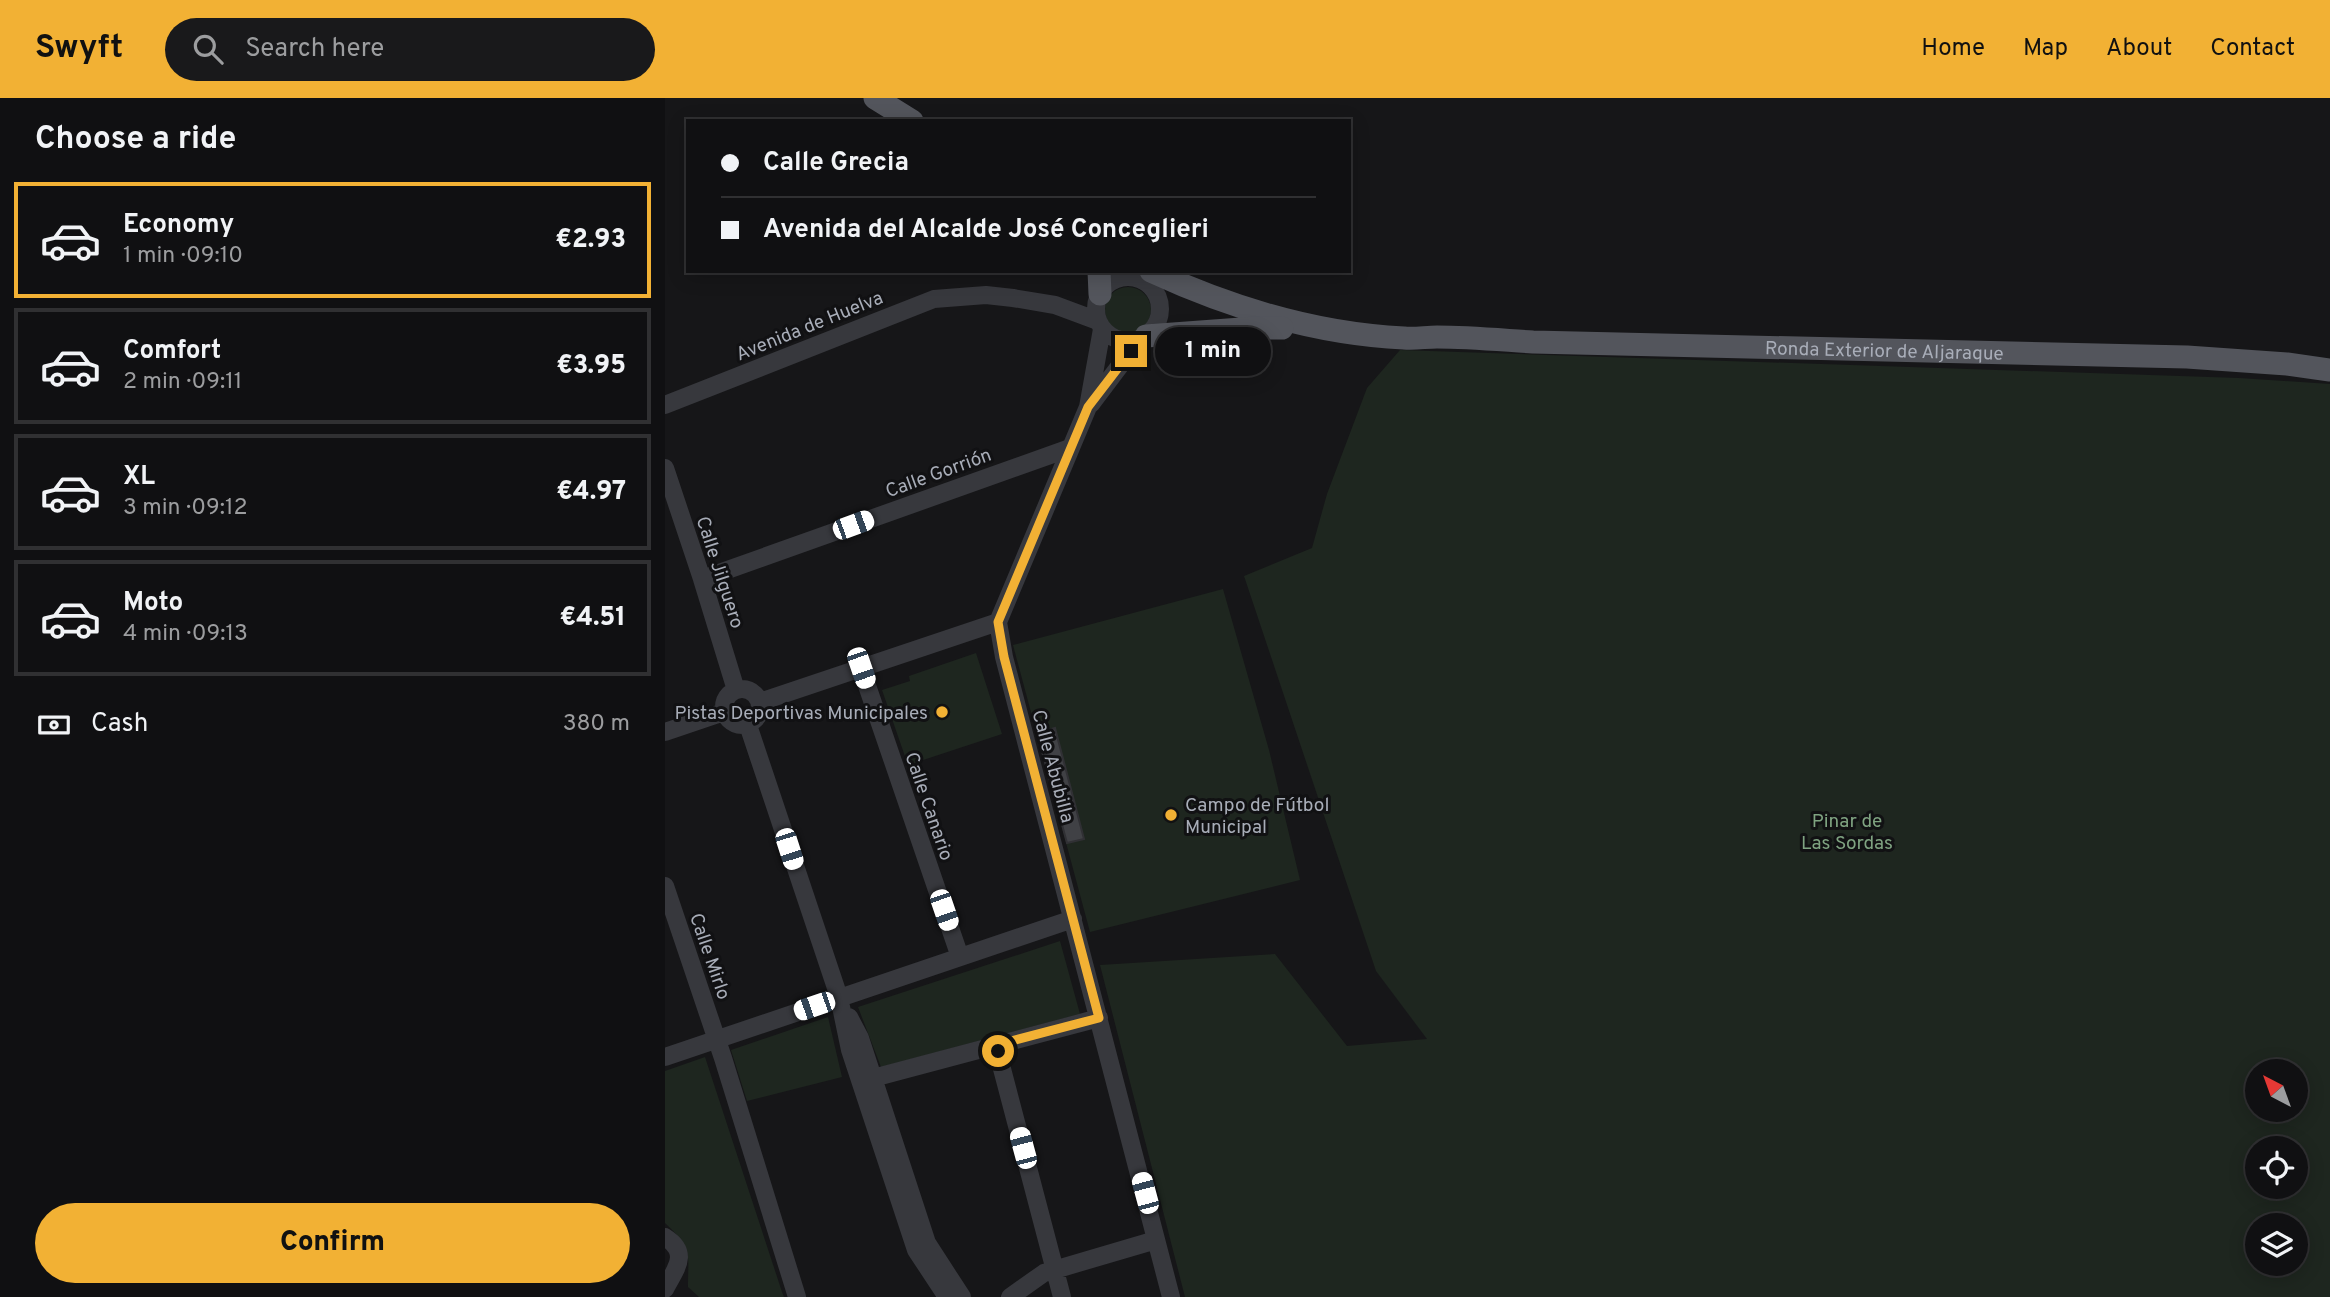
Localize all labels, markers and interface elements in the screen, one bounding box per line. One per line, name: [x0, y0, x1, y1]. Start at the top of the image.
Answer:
search box: [165, 18, 655, 81]
text: Swyft: [35, 28, 123, 70]
icon: search: [189, 30, 227, 68]
text: Search here: [245, 33, 384, 66]
text: Home: [1921, 34, 1985, 64]
text: Map: [2023, 34, 2068, 64]
text: About: [2106, 34, 2172, 64]
text: Contact: [2210, 34, 2295, 64]
text: Choose a ride: [35, 120, 236, 160]
text: Calle Grecia: [763, 147, 909, 180]
icon: car: [39, 209, 102, 272]
text: Economy: [123, 209, 234, 242]
text: Avenida del Alcalde José Conceglieri: [763, 214, 1209, 247]
text: €2.93: [555, 224, 626, 257]
text: 1 min · 09:10: [123, 242, 243, 271]
street label: Avenida de Huelva: [733, 286, 887, 367]
callout: 1 min: [1155, 327, 1271, 376]
icon: car: [39, 335, 102, 398]
text: Comfort: [123, 335, 221, 368]
route end: [1115, 335, 1147, 367]
text: 1 min: [1185, 337, 1241, 366]
street label: Ronda Exterior de Aljaraque: [1765, 337, 2004, 367]
text: €3.95: [556, 350, 626, 383]
text: 2 min · 09:11: [123, 368, 242, 397]
street label: Calle Gorrión: [882, 444, 995, 504]
icon: car: [39, 461, 102, 524]
text: XL: [123, 461, 155, 494]
text: €4.97: [556, 476, 626, 509]
text: 3 min · 09:12: [123, 494, 248, 523]
car: [830, 508, 877, 542]
street label: Calle Jilguero: [690, 514, 748, 632]
icon: car: [39, 587, 102, 650]
text: Moto: [123, 587, 183, 620]
text: €4.51: [560, 602, 626, 635]
text: 4 min · 09:13: [123, 620, 248, 649]
car: [845, 645, 878, 691]
place label: Pistas Deportivas Municipales: [675, 702, 928, 726]
marker: Pistas Deportivas Municipales: [934, 704, 950, 720]
icon: cash: [35, 706, 73, 744]
street label: Calle Abubilla: [1025, 707, 1079, 826]
text: Cash: [91, 708, 148, 741]
text: 380 m: [563, 710, 630, 739]
street label: Calle Canario: [898, 749, 958, 864]
place label: Campo de Fútbol Municipal: [1185, 794, 1329, 840]
marker: Campo de Fútbol Municipal: [1163, 807, 1179, 823]
park label: Pinar de Las Sordas: [1801, 810, 1893, 856]
car: [773, 826, 806, 872]
car: [928, 887, 961, 933]
street label: Calle Mirlo: [683, 910, 735, 1003]
car: [791, 989, 838, 1023]
route start: [982, 1035, 1014, 1067]
north arrow: [2245, 1059, 2308, 1122]
map controls: [2245, 1059, 2308, 1276]
car: [1008, 1125, 1039, 1171]
button: locate: [2245, 1136, 2308, 1199]
car: [1130, 1170, 1161, 1216]
button: Confirm: [35, 1203, 630, 1283]
button: layers: [2245, 1213, 2308, 1276]

